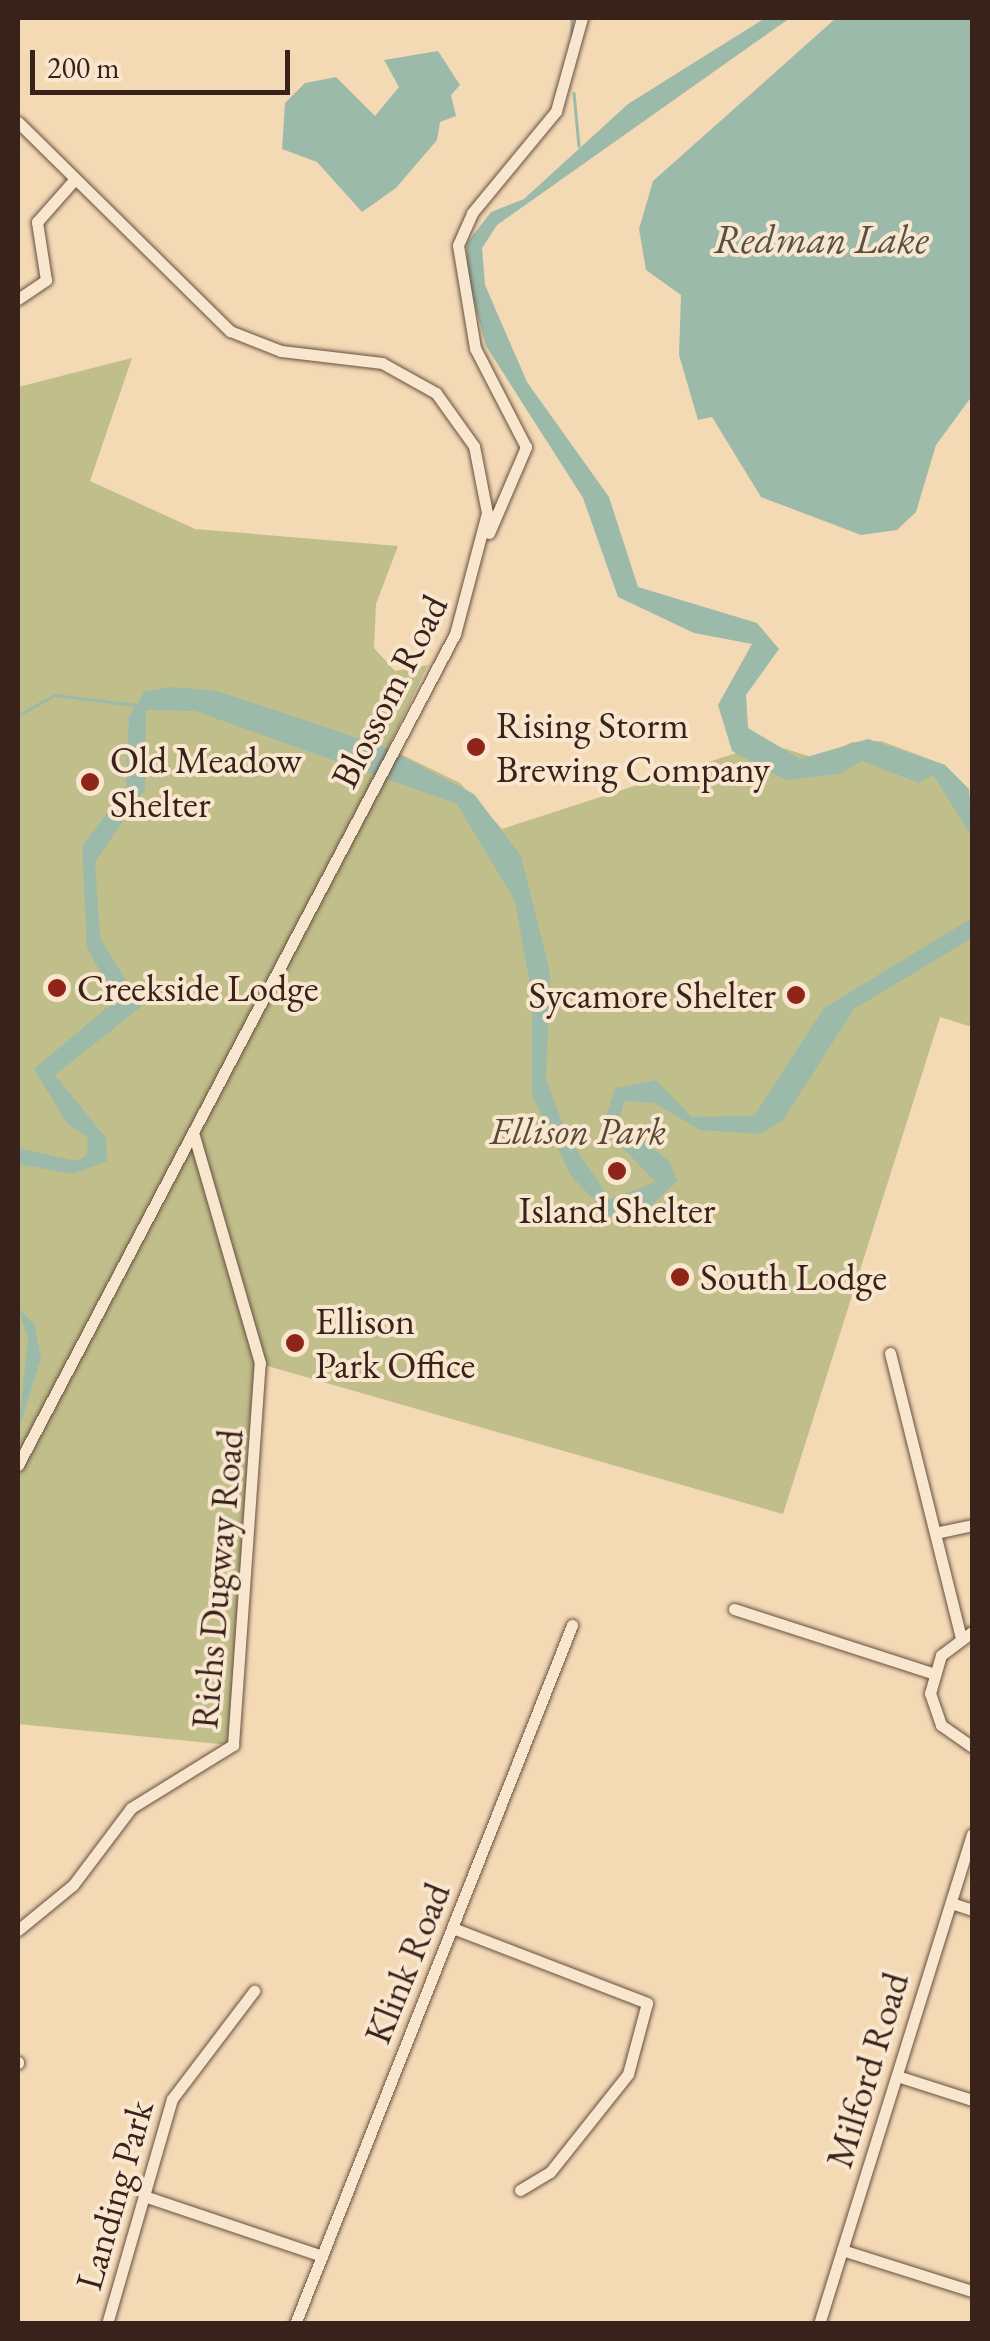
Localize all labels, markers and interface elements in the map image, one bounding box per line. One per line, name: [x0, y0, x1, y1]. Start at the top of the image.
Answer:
scale bar: [35, 30, 295, 92]
text: 200 m: [47, 48, 120, 87]
water label: Redman Lake: [713, 215, 929, 263]
street label: Blossom Road: [321, 587, 457, 795]
place label: Rising Storm Brewing Company: [496, 702, 770, 792]
marker: Rising Storm Brewing Company: [465, 736, 487, 758]
place label: Old Meadow Shelter: [110, 737, 302, 826]
marker: Old Meadow Shelter: [79, 771, 101, 793]
place label: Creekside Lodge: [77, 965, 319, 1011]
place label: Sycamore Shelter: [528, 972, 776, 1018]
marker: Creekside Lodge: [46, 977, 68, 999]
marker: Sycamore Shelter: [785, 984, 807, 1006]
park label: Ellison Park: [490, 1108, 666, 1154]
marker: Island Shelter: [606, 1160, 628, 1182]
place label: Island Shelter: [519, 1187, 715, 1233]
place label: South Lodge: [700, 1254, 887, 1300]
marker: South Lodge: [669, 1266, 691, 1288]
place label: Ellison Park Office: [315, 1298, 475, 1388]
marker: Ellison Park Office: [284, 1332, 306, 1354]
street label: Richs Dugway Road: [181, 1427, 253, 1731]
street label: Klink Road: [354, 1876, 460, 2050]
street label: Milford Road: [816, 1967, 918, 2173]
street label: Landing Park: [65, 2095, 163, 2295]

